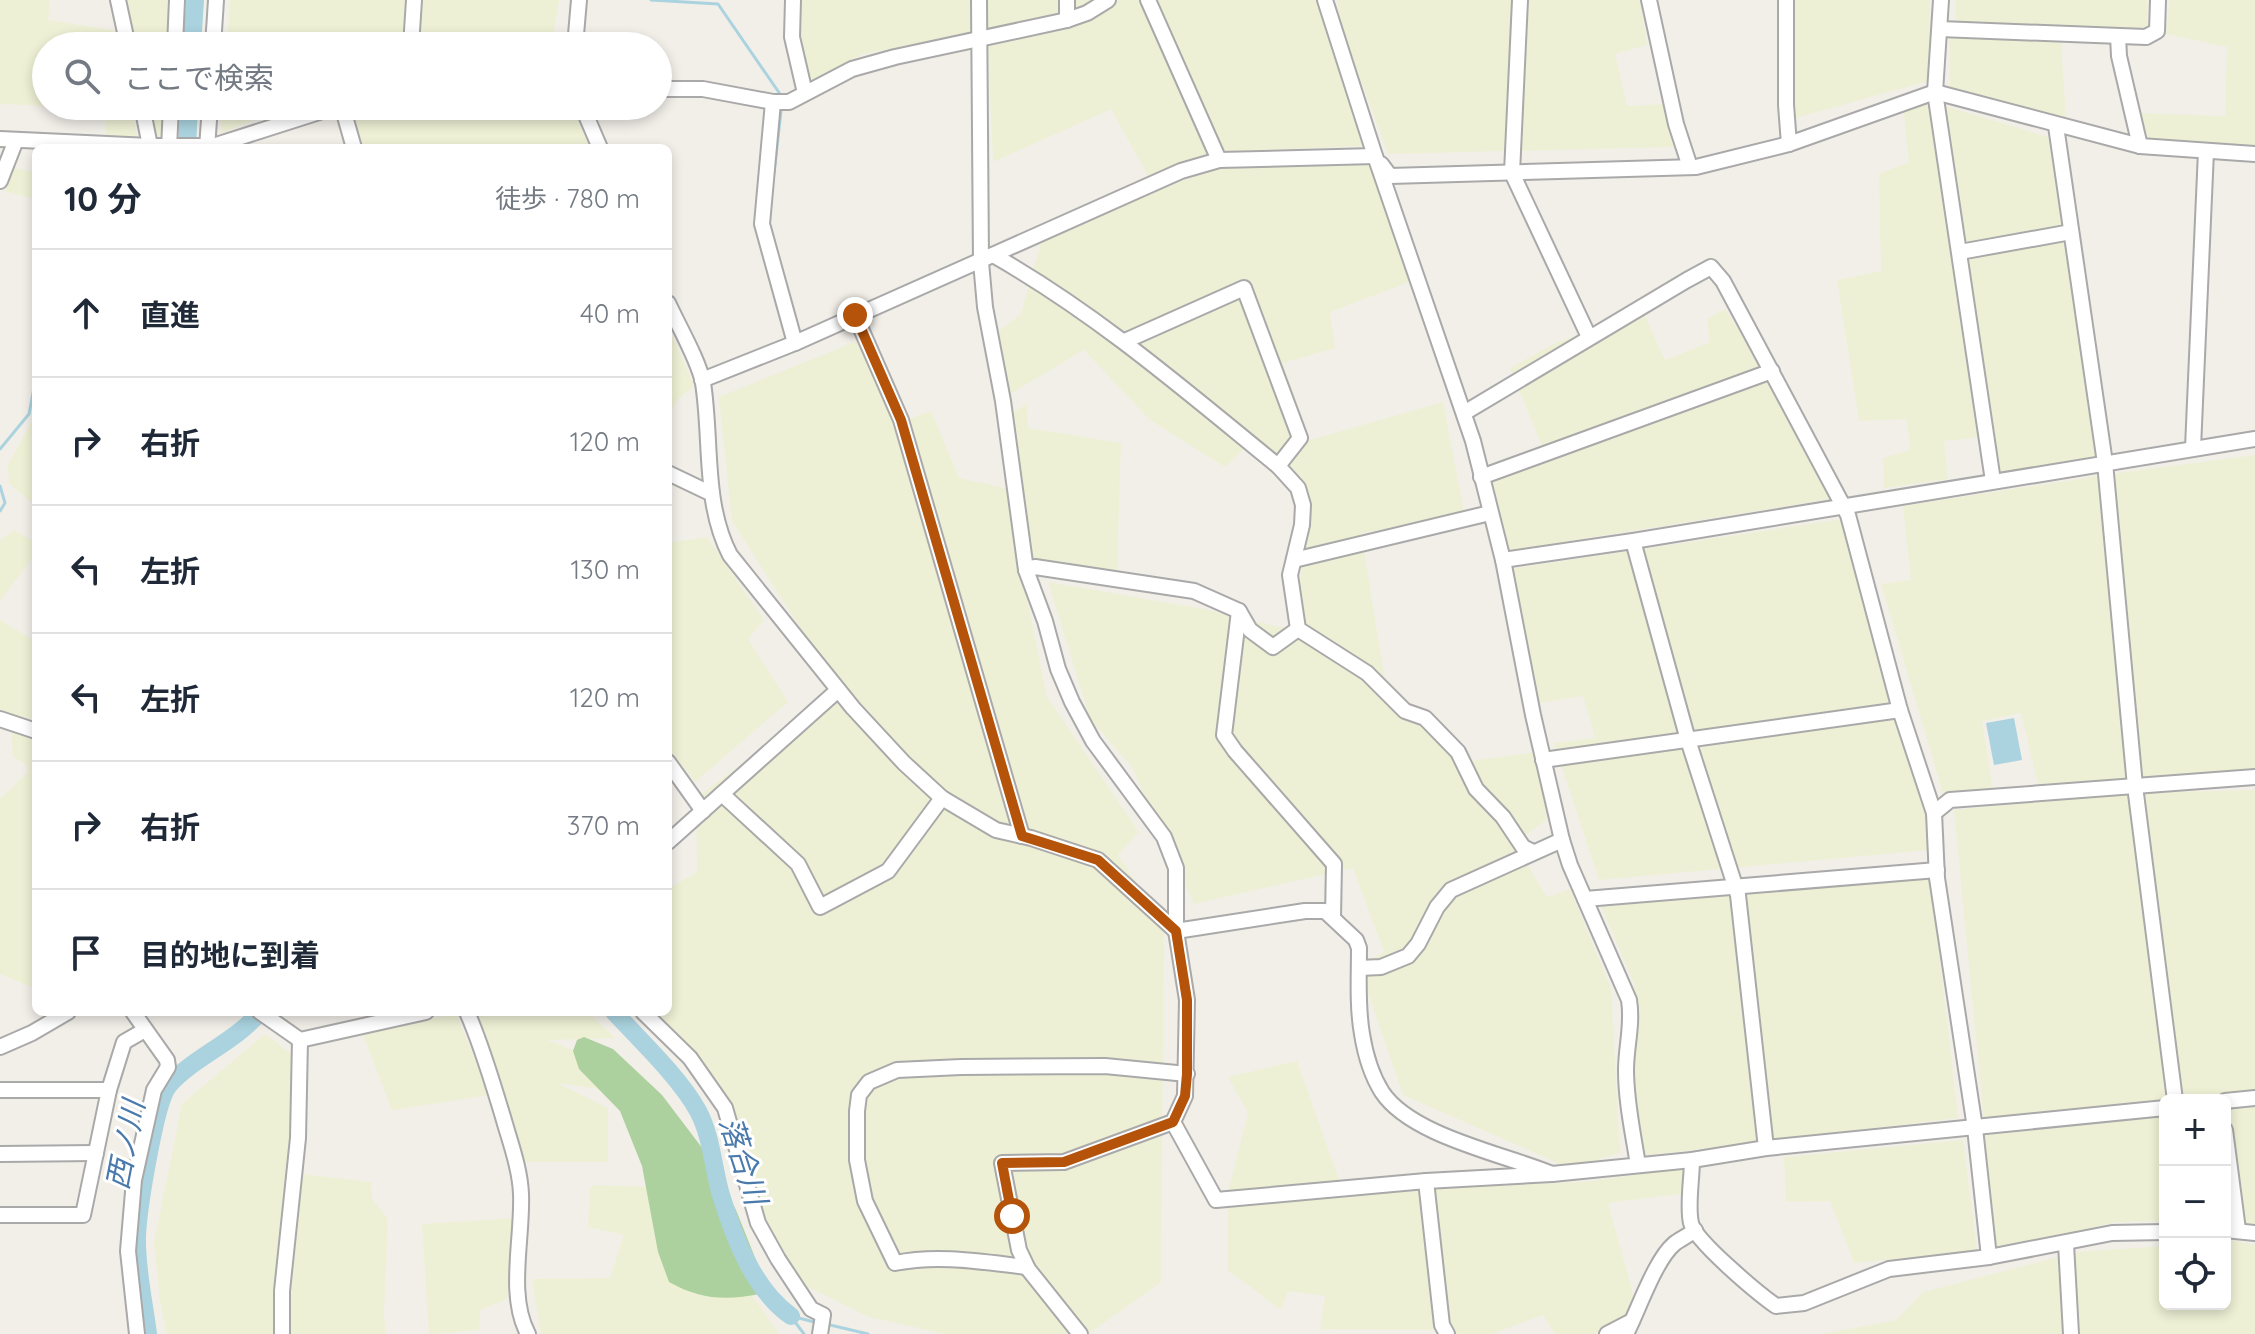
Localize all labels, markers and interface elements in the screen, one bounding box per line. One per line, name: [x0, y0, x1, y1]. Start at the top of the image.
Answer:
search box: [32, 32, 672, 120]
icon: search: [60, 54, 104, 98]
text: ここで検索: [124, 59, 274, 97]
text: 10 分: [64, 177, 142, 220]
text: 徒歩 · 780 m: [495, 182, 640, 215]
icon: ahead: [64, 291, 108, 335]
text: 直進: [140, 296, 200, 334]
text: 40 m: [580, 297, 640, 330]
route end: [837, 297, 873, 333]
icon: right: [64, 419, 108, 463]
text: 右折: [140, 424, 200, 462]
text: 120 m: [570, 425, 640, 458]
icon: left: [64, 547, 108, 591]
text: 左折: [140, 552, 200, 590]
text: 130 m: [570, 553, 640, 586]
icon: left: [64, 675, 108, 719]
text: 左折: [140, 680, 200, 718]
text: 120 m: [570, 681, 640, 714]
icon: right: [64, 803, 108, 847]
text: 右折: [140, 808, 200, 846]
text: 370 m: [567, 809, 640, 842]
icon: arrive: [64, 931, 108, 975]
text: 目的地に到着: [140, 936, 320, 974]
water label: 西ノ川: [98, 1094, 153, 1193]
map controls: [2159, 1094, 2231, 1310]
button: +: [2159, 1094, 2231, 1166]
water label: 落合川: [712, 1112, 777, 1212]
button: −: [2159, 1166, 2231, 1238]
route start: [994, 1198, 1030, 1234]
button: locate: [2159, 1238, 2231, 1310]

